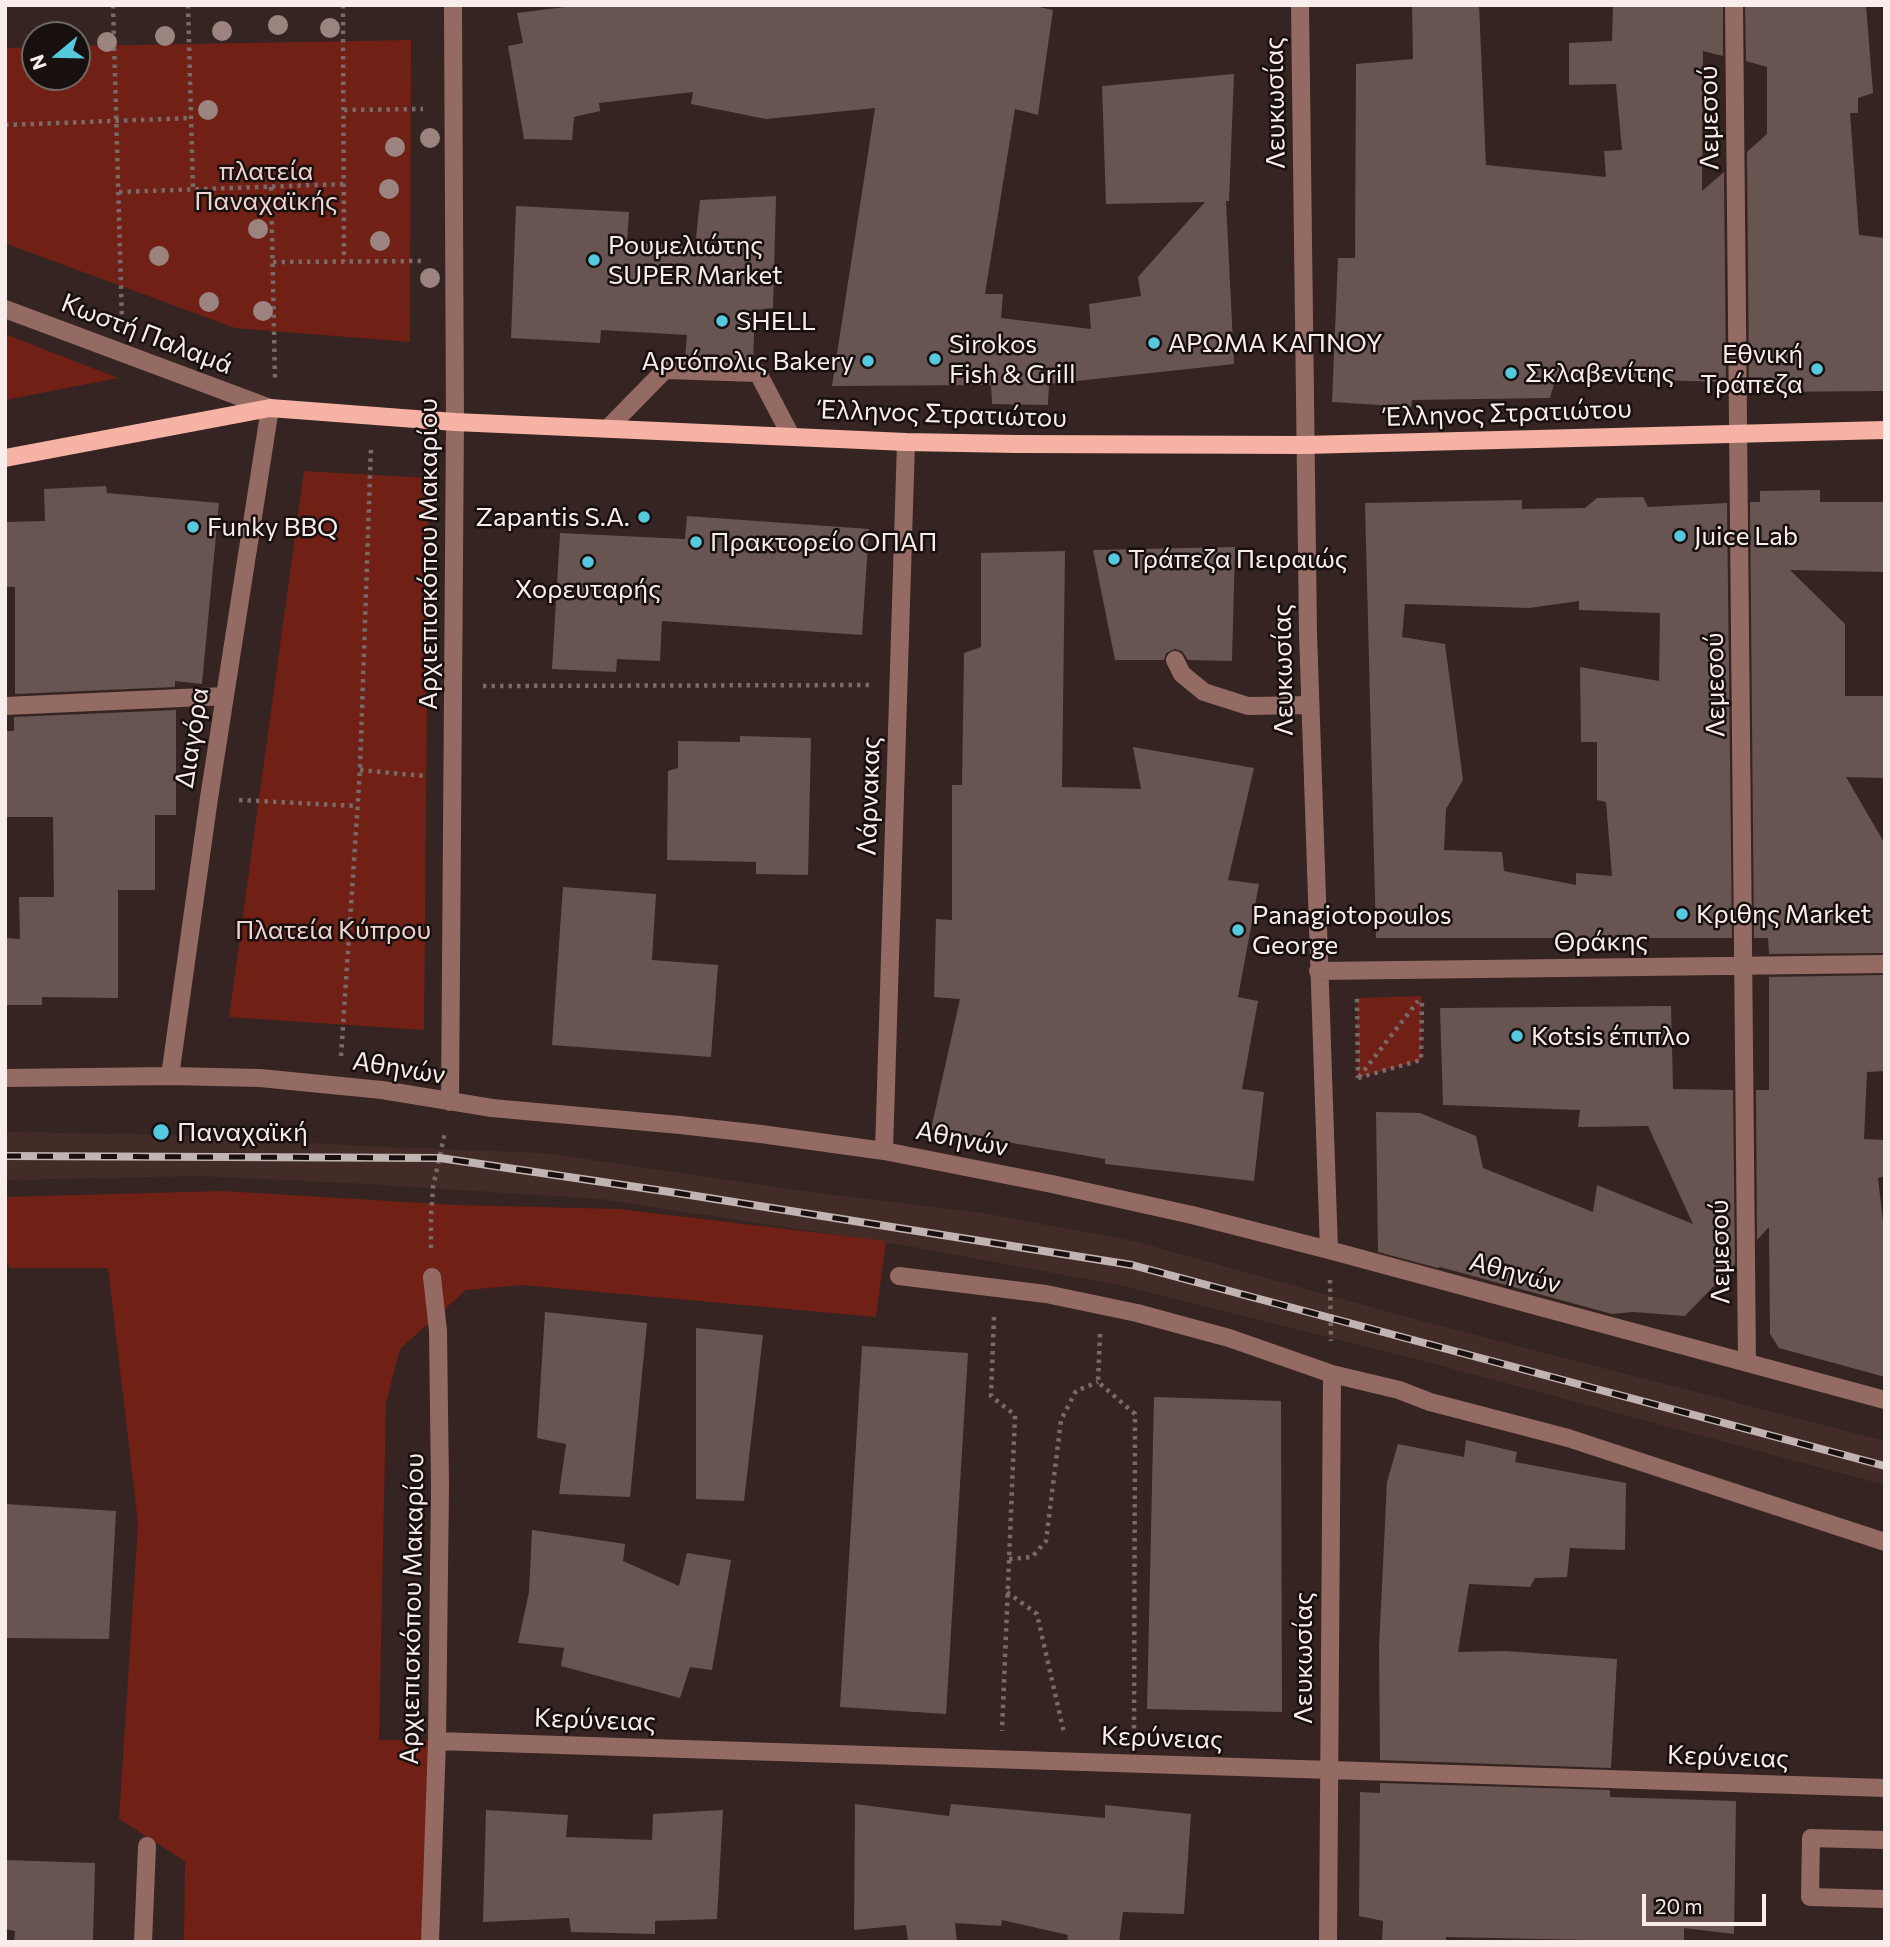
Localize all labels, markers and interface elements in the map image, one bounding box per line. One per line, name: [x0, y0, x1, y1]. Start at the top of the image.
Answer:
north arrow: [21, 21, 91, 91]
street label: Λευκωσίας: [1258, 37, 1292, 169]
text: N: [24, 52, 51, 73]
street label: Λεμεσού: [1692, 65, 1726, 171]
park label: πλατεία Παναχαϊκής: [194, 155, 338, 216]
place label: Ρουμελιώτης SUPER Market: [608, 229, 783, 290]
marker: Ρουμελιώτης SUPER Market: [586, 252, 602, 268]
street label: Κωστή Παλαμά: [57, 287, 237, 381]
place label: SHELL: [736, 305, 816, 337]
marker: SHELL: [714, 313, 730, 329]
place label: ΑΡΩΜΑ ΚΑΠΝΟΥ: [1168, 327, 1383, 359]
place label: Sirokos Fish & Grill: [949, 328, 1076, 390]
marker: ΑΡΩΜΑ ΚΑΠΝΟΥ: [1146, 335, 1162, 351]
place label: Εθνική Τράπεζα: [1700, 338, 1803, 400]
place label: Αρτόπολις Bakery: [641, 345, 854, 377]
marker: Sirokos Fish & Grill: [927, 351, 943, 367]
marker: Αρτόπολις Bakery: [860, 353, 876, 369]
place label: Σκλαβενίτης: [1525, 357, 1674, 389]
marker: Εθνική Τράπεζα: [1809, 361, 1825, 377]
marker: Σκλαβενίτης: [1503, 365, 1519, 381]
street label: Έλληνος Στρατιώτου: [1384, 393, 1632, 433]
street label: Έλληνος Στρατιώτου: [819, 394, 1067, 434]
street label: Αρχιεπισκόπου Μακαρίου: [412, 398, 444, 710]
place label: Zapantis S.A.: [475, 501, 630, 533]
marker: Zapantis S.A.: [636, 509, 652, 525]
place label: Funky BBQ: [207, 511, 338, 543]
marker: Funky BBQ: [185, 519, 201, 535]
place label: Juice Lab: [1694, 520, 1798, 552]
place label: Πρακτορείο ΟΠΑΠ: [710, 526, 937, 558]
marker: Juice Lab: [1672, 528, 1688, 544]
marker: Πρακτορείο ΟΠΑΠ: [688, 534, 704, 550]
place label: Τράπεζα Πειραιώς: [1128, 543, 1348, 575]
marker: Τράπεζα Πειραιώς: [1106, 551, 1122, 567]
marker: Xoρευταρής: [580, 554, 596, 570]
place label: Xoρευταρής: [515, 573, 661, 605]
street label: Λευκωσίας: [1266, 604, 1300, 736]
street label: Λεμεσού: [1698, 632, 1732, 738]
street label: Διαγόρα: [169, 685, 215, 791]
street label: Λάρνακας: [851, 736, 887, 856]
place label: Κριθης Market: [1696, 898, 1871, 930]
place label: Panagiotopoulos George: [1252, 899, 1452, 960]
marker: Κριθης Market: [1674, 906, 1690, 922]
park label: Πλατεία Κύπρου: [235, 914, 431, 946]
marker: Panagiotopoulos George: [1230, 922, 1246, 938]
street label: Θράκης: [1553, 926, 1649, 958]
place label: Kotsis έπιπλο: [1531, 1020, 1690, 1052]
marker: Kotsis έπιπλο: [1509, 1028, 1525, 1044]
street label: Αθηνών: [350, 1045, 448, 1091]
street label: Αθηνών: [913, 1115, 1011, 1163]
place label: Παναχαϊκή: [177, 1116, 308, 1148]
marker: Παναχαϊκή: [151, 1122, 171, 1142]
street label: Λεμεσού: [1703, 1199, 1737, 1305]
street label: Αθηνών: [1466, 1246, 1564, 1300]
street label: Αρχιεπισκόπου Μακαρίου: [394, 1453, 430, 1765]
street label: Λευκωσίας: [1287, 1592, 1319, 1724]
street label: Κερύνειας: [533, 1702, 657, 1738]
street label: Κερύνειας: [1100, 1720, 1224, 1756]
street label: Κερύνειας: [1666, 1739, 1790, 1775]
scale bar: [1645, 1881, 1769, 1925]
text: 20 m: [1655, 1893, 1703, 1918]

